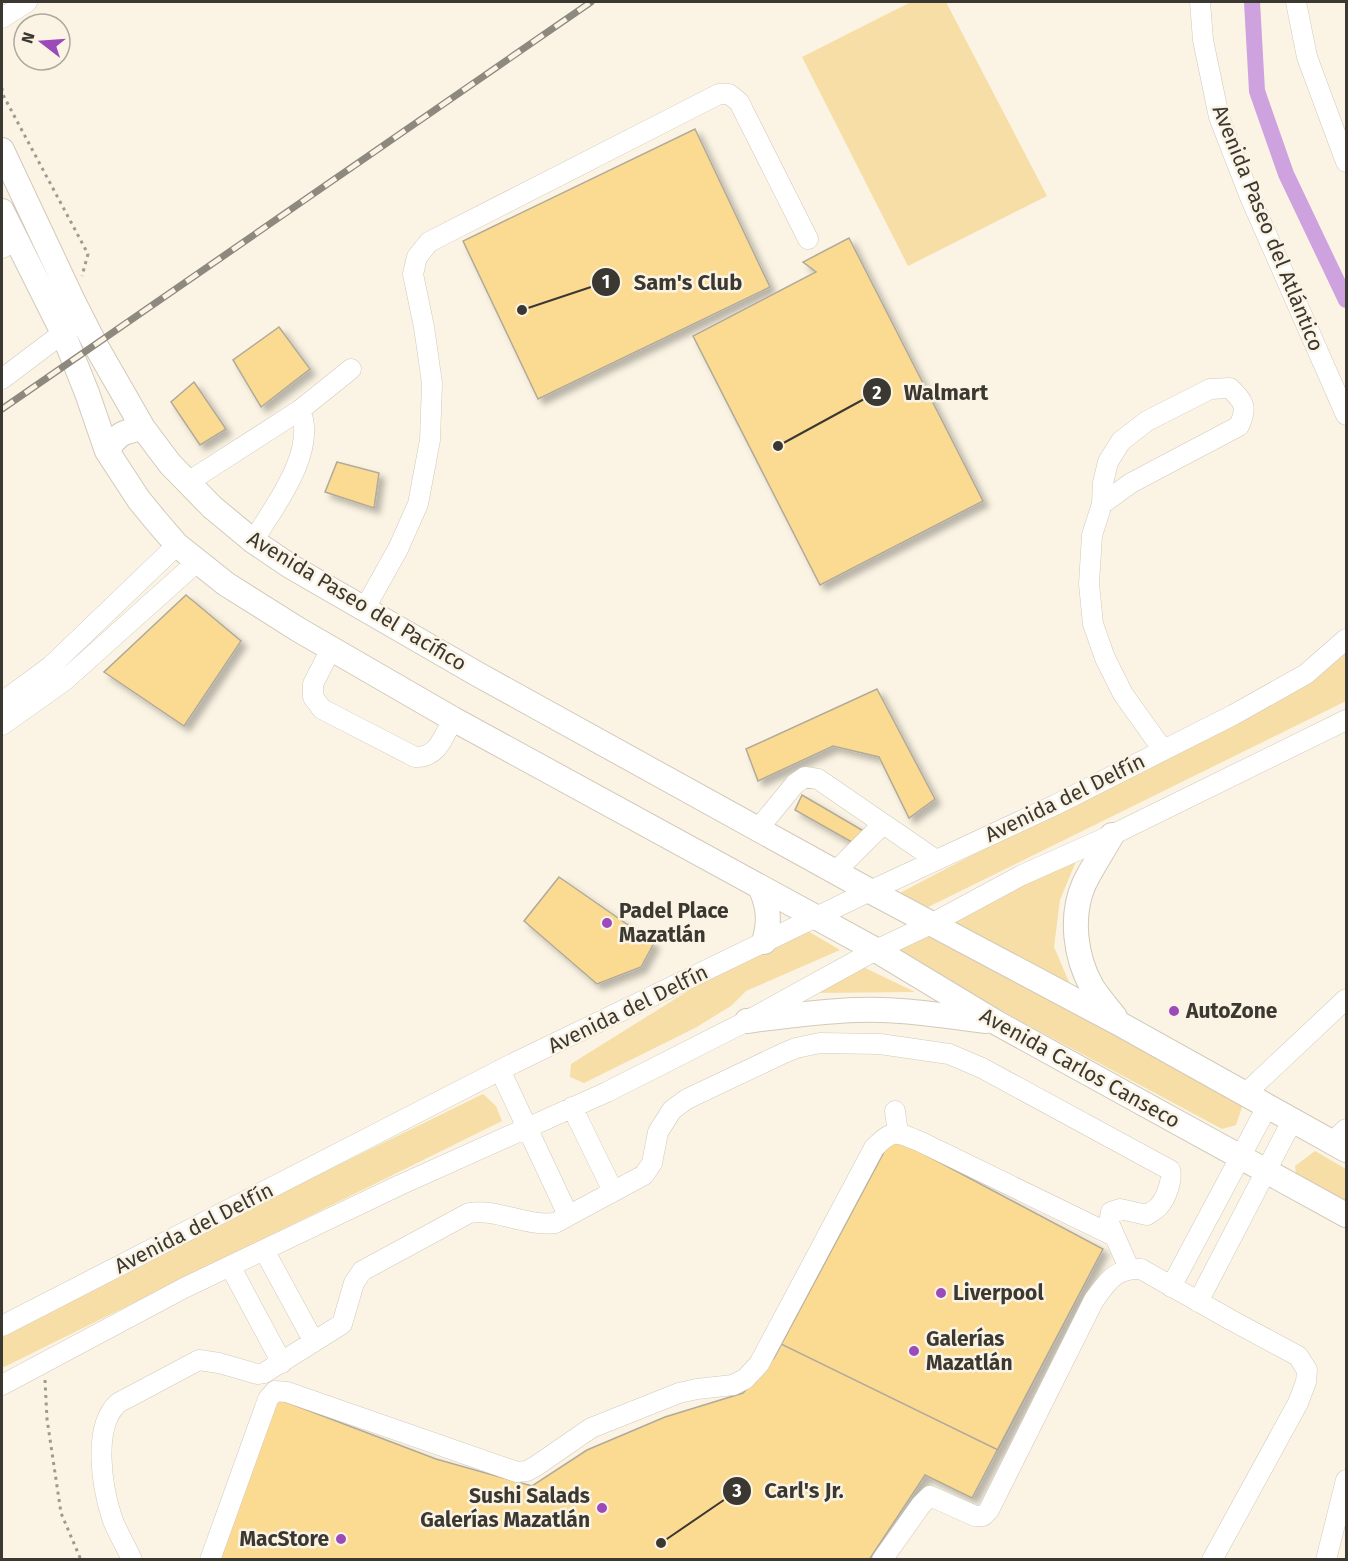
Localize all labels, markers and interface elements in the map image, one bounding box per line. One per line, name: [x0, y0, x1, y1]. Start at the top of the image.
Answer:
north arrow: [12, 12, 72, 72]
text: N: [17, 30, 39, 46]
street label: Avenida Paseo del Atlántico: [1207, 101, 1329, 355]
callout: Sam's Club: [591, 262, 754, 302]
text: Sam's Club: [634, 269, 742, 296]
text: 1: [602, 271, 610, 293]
callout: Walmart: [862, 372, 1000, 412]
text: Walmart: [904, 379, 989, 406]
text: 2: [872, 382, 882, 404]
street label: Avenida Paseo del Pacífico: [243, 525, 471, 677]
street label: Avenida del Delfín: [981, 748, 1149, 848]
place label: Padel Place Mazatlán: [619, 898, 729, 948]
marker: Padel Place Mazatlán: [600, 916, 614, 930]
street label: Avenida del Delfín: [544, 959, 712, 1059]
place label: AutoZone: [1185, 998, 1278, 1024]
street label: Avenida Carlos Canseco: [975, 1002, 1185, 1134]
marker: AutoZone: [1167, 1004, 1181, 1018]
street label: Avenida del Delfín: [110, 1177, 278, 1279]
place label: Liverpool: [953, 1280, 1044, 1306]
marker: Liverpool: [934, 1286, 948, 1300]
place label: Galerías Mazatlán: [926, 1326, 1013, 1376]
marker: Galerías Mazatlán: [907, 1344, 921, 1358]
callout: Carl's Jr.: [722, 1471, 855, 1511]
text: Carl's Jr.: [764, 1477, 844, 1504]
text: 3: [731, 1480, 742, 1502]
place label: Sushi Salads Galerías Mazatlán: [420, 1483, 590, 1533]
marker: Sushi Salads Galerías Mazatlán: [595, 1501, 609, 1515]
place label: MacStore: [240, 1526, 329, 1552]
marker: MacStore: [334, 1532, 348, 1546]

